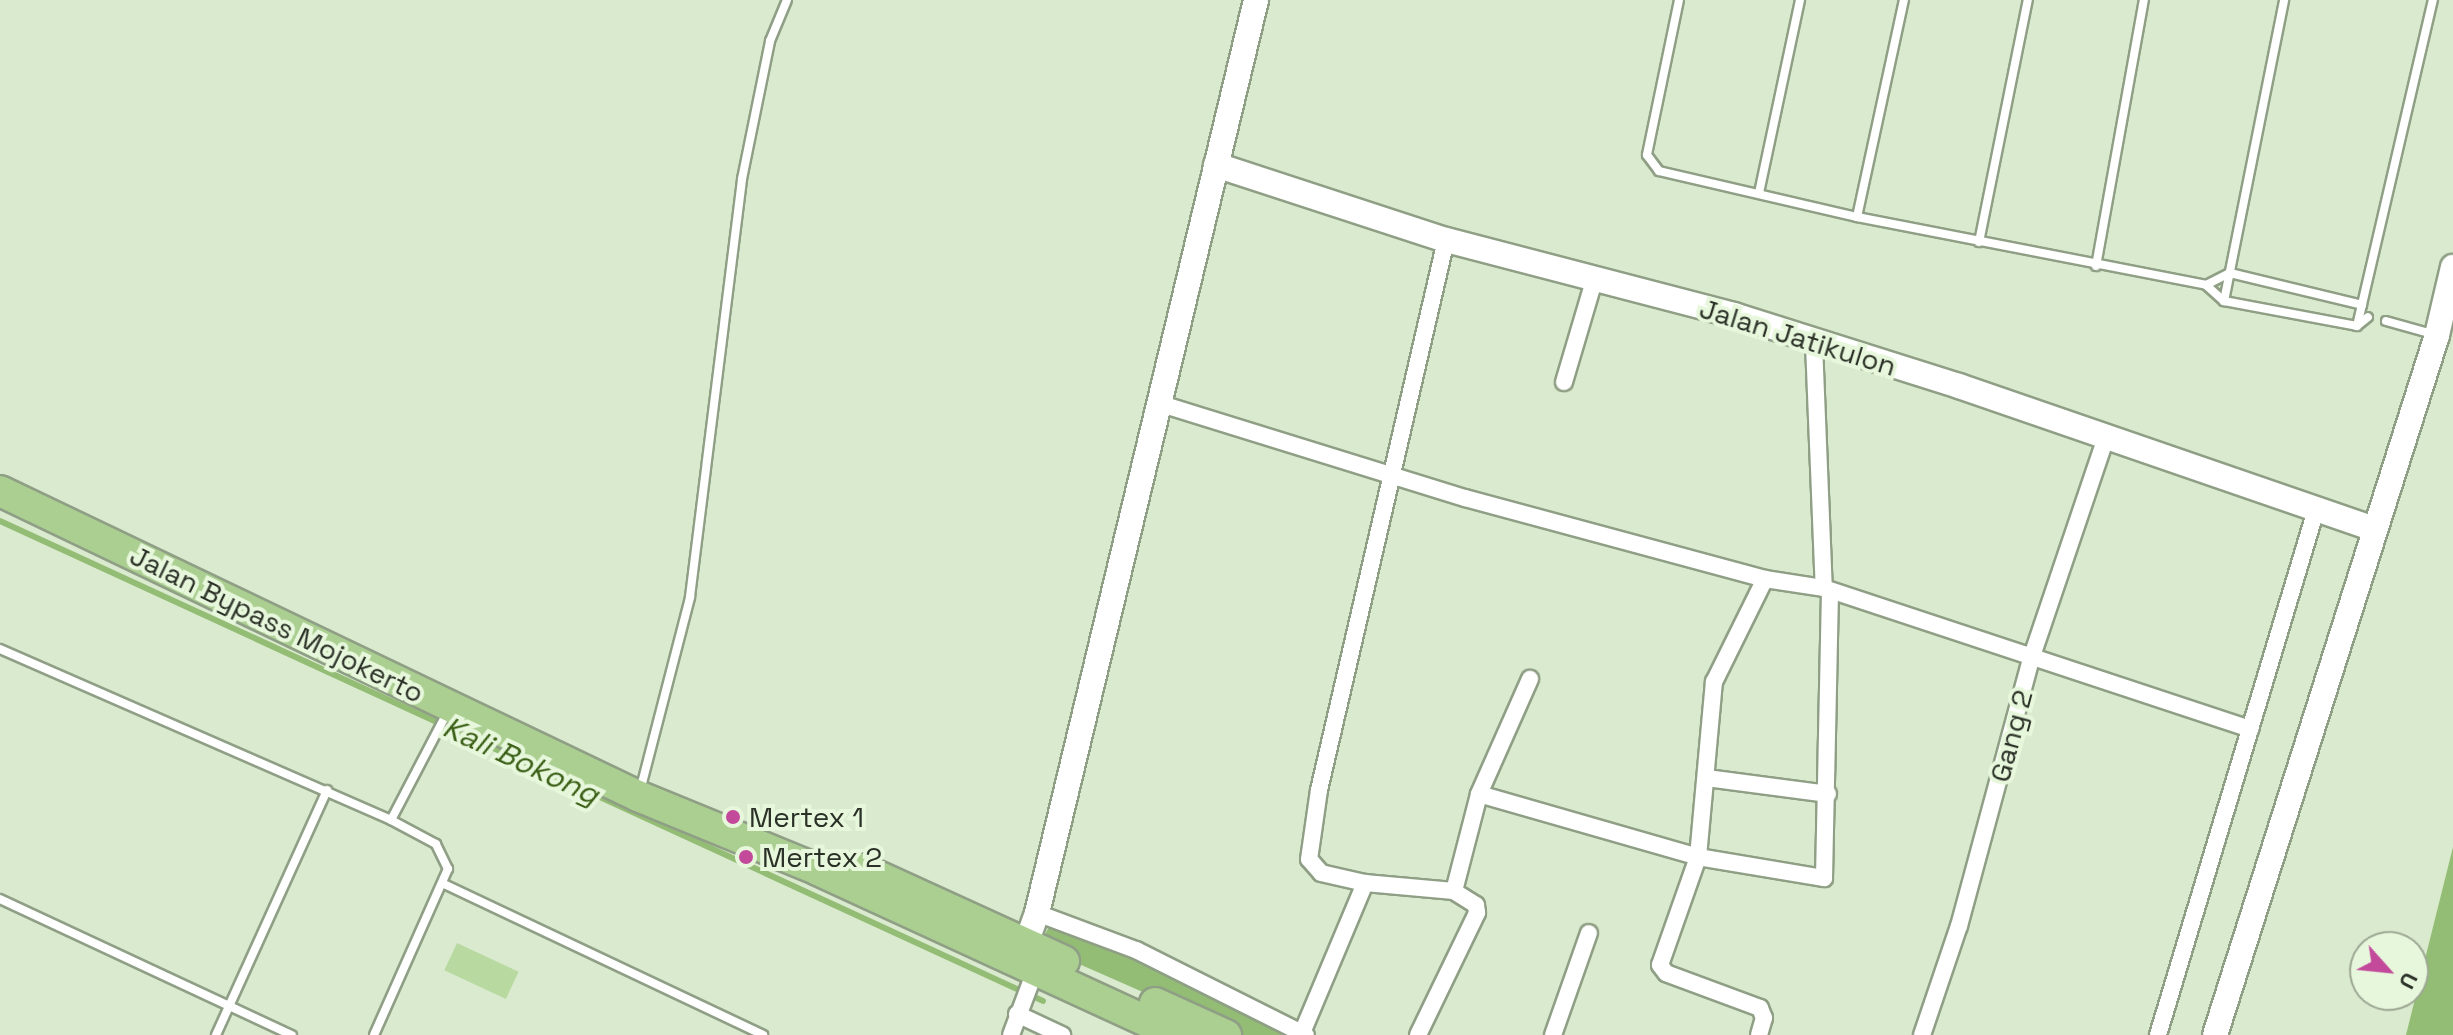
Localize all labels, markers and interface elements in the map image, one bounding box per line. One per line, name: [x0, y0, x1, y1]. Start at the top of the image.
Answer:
street label: Jalan Jatikulon: [1696, 291, 1900, 383]
street label: Jalan Bypass Mojokerto: [125, 538, 429, 710]
street label: Gang 2: [1983, 686, 2039, 786]
water label: Kali Bokong: [437, 709, 605, 813]
place label: Mertex 1: [749, 800, 864, 834]
marker: Mertex 1: [724, 808, 742, 826]
place label: Mertex 2: [762, 840, 882, 874]
marker: Mertex 2: [737, 848, 755, 866]
north arrow: [2349, 931, 2429, 1011]
text: U: [2393, 968, 2424, 994]

